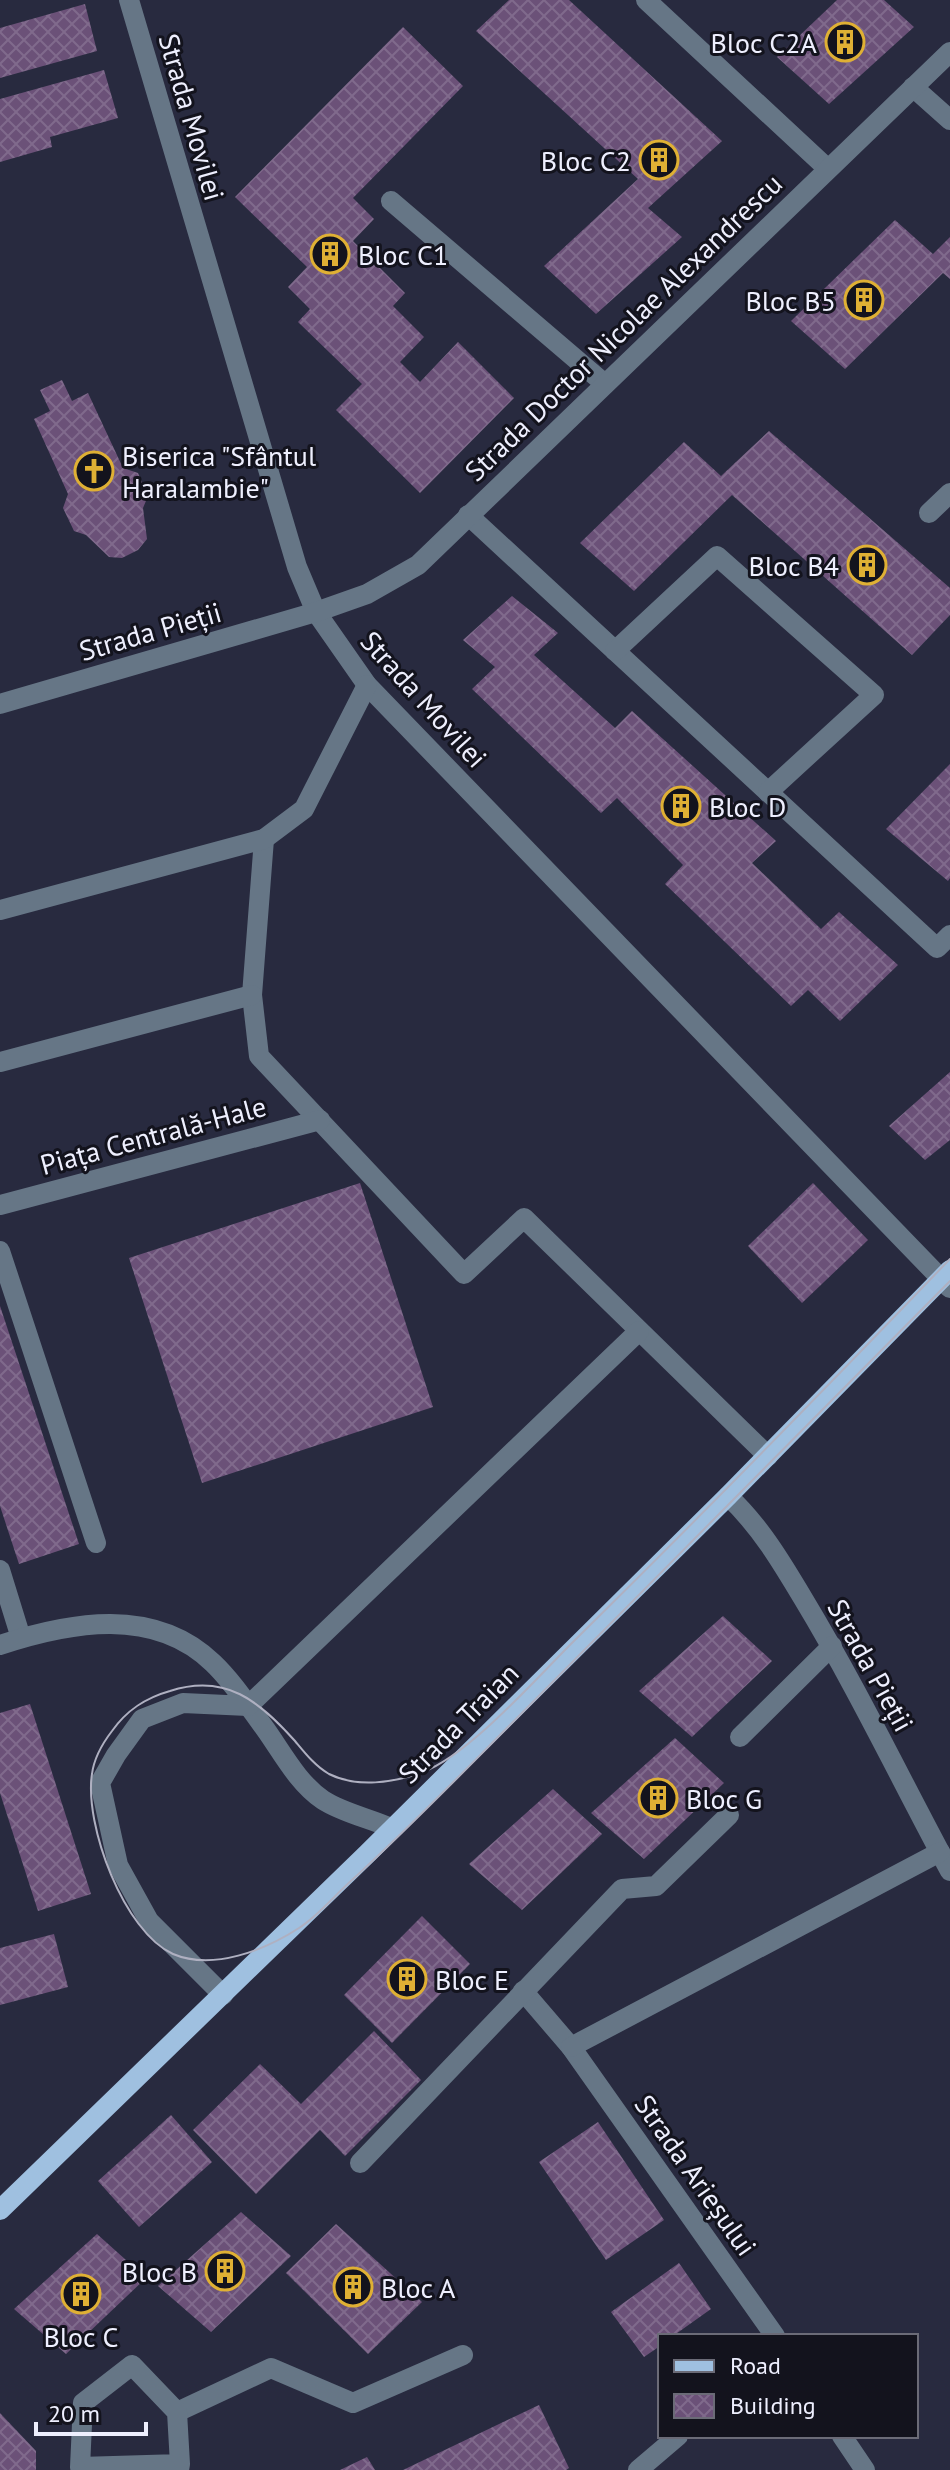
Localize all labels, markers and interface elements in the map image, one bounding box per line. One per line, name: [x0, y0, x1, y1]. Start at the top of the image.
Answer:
building icon: Bloc C2A: [824, 21, 866, 63]
place label: Bloc C2A: [710, 24, 818, 61]
street label: Strada Movilei: [151, 29, 233, 205]
building icon: Bloc C2: [638, 139, 680, 181]
place label: Bloc C2: [541, 142, 631, 179]
street label: Strada Doctor Nicolae Alexandrescu: [456, 165, 790, 489]
building icon: Bloc C1: [309, 233, 351, 275]
place label: Bloc C1: [358, 236, 448, 273]
building icon: Bloc B5: [843, 279, 885, 321]
place label: Bloc B5: [745, 282, 836, 319]
place label: Biserica "Sfântul Haralambie": [122, 437, 316, 506]
church icon: Biserica "Sfântul Haralambie": [73, 450, 115, 492]
building icon: Bloc B4: [846, 544, 888, 586]
place label: Bloc B4: [748, 547, 839, 584]
street label: Strada Pieții: [75, 593, 225, 669]
street label: Strada Movilei: [353, 623, 495, 775]
building icon: Bloc D: [660, 785, 702, 827]
place label: Bloc D: [709, 788, 786, 825]
street label: Piața Centrală-Hale: [36, 1087, 270, 1183]
street label: Strada Pieții: [819, 1592, 923, 1738]
street label: Strada Traian: [390, 1655, 526, 1791]
building icon: Bloc G: [637, 1777, 679, 1819]
place label: Bloc G: [686, 1780, 762, 1817]
building icon: Bloc E: [386, 1958, 428, 2000]
place label: Bloc E: [435, 1961, 509, 1998]
street label: Strada Arieșului: [627, 2087, 765, 2263]
building icon: Bloc B: [204, 2250, 246, 2292]
place label: Bloc B: [122, 2253, 197, 2290]
building icon: Bloc A: [332, 2266, 374, 2308]
place label: Bloc A: [381, 2269, 456, 2306]
building icon: Bloc C: [60, 2273, 102, 2315]
place label: Bloc C: [44, 2318, 118, 2355]
legend: [658, 2334, 918, 2438]
text: Road: [730, 2350, 781, 2381]
scale bar: [36, 2386, 146, 2436]
text: Building: [730, 2390, 816, 2421]
text: 20 m: [48, 2398, 100, 2429]

